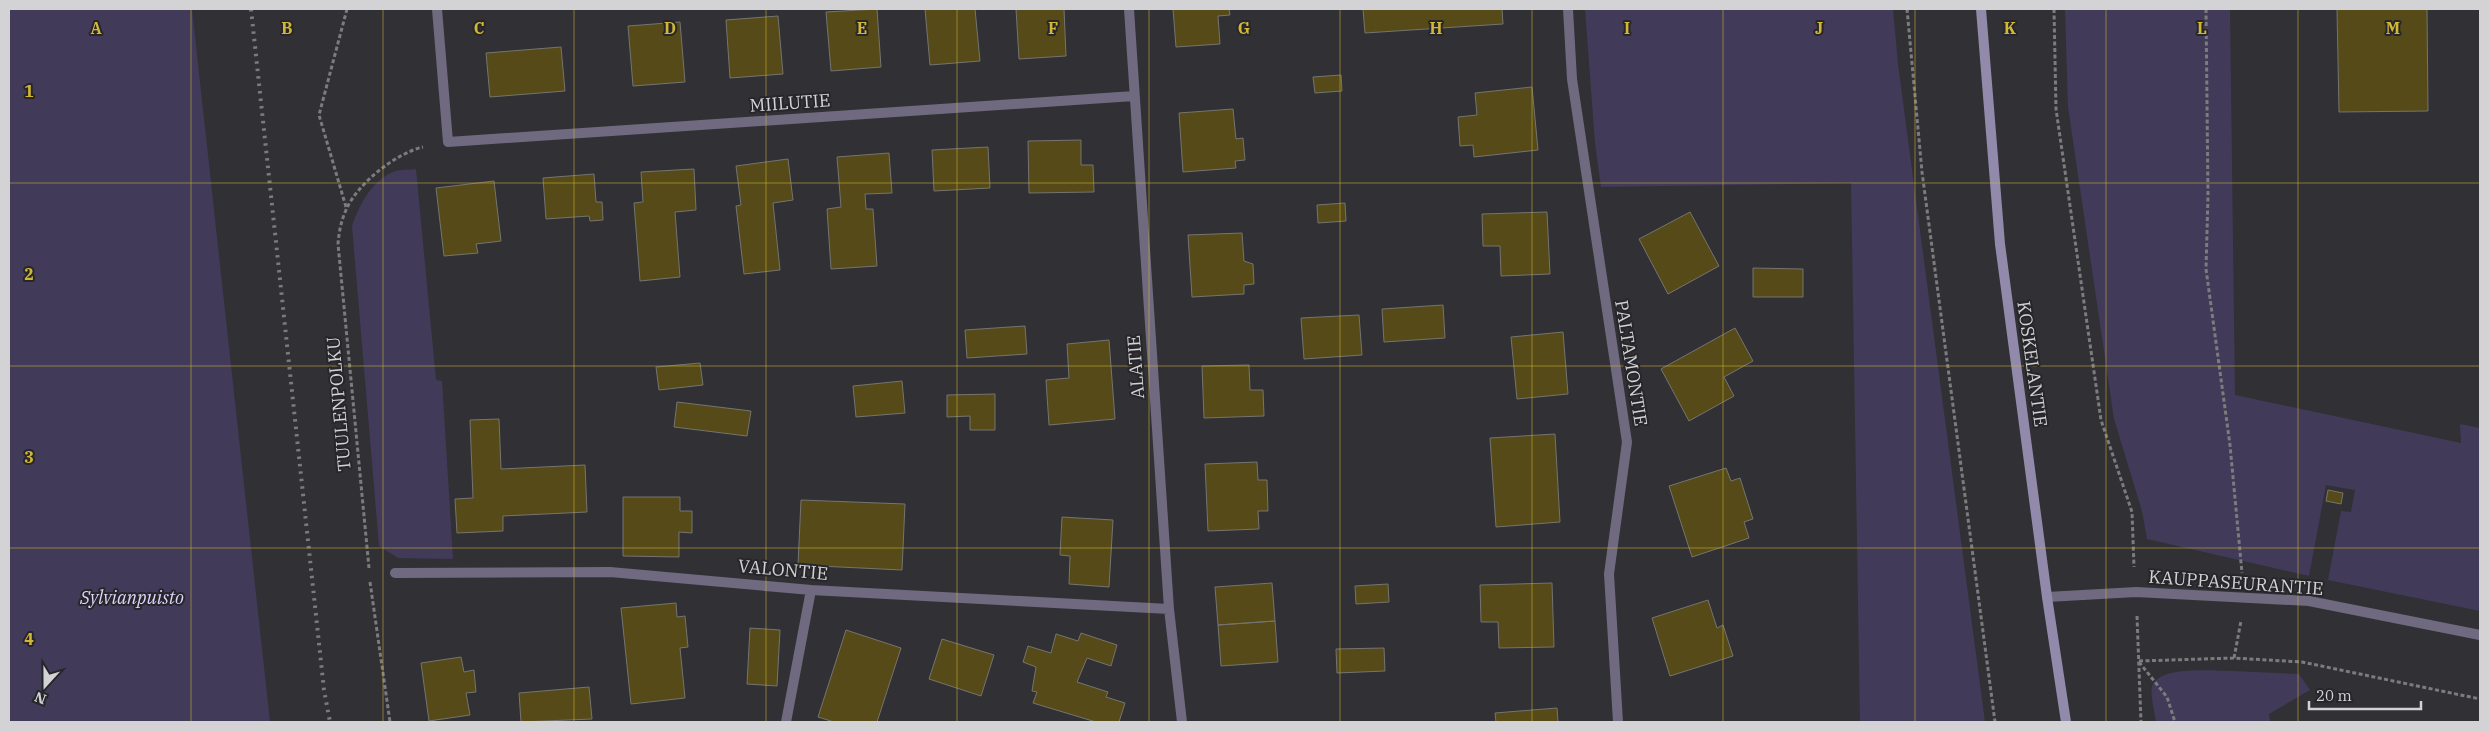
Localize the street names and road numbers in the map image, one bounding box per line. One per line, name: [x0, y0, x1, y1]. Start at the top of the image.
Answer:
street label: MIILUTIE: [749, 88, 831, 117]
street label: PALTAMONTIE: [1610, 298, 1653, 428]
street label: KOSKELANTIE: [2012, 300, 2053, 428]
street label: ALATIE: [1122, 334, 1149, 400]
street label: TUULENPOLKU: [321, 336, 356, 472]
street label: VALONTIE: [737, 554, 829, 585]
street label: KAUPPASEURANTIE: [2148, 565, 2324, 600]

